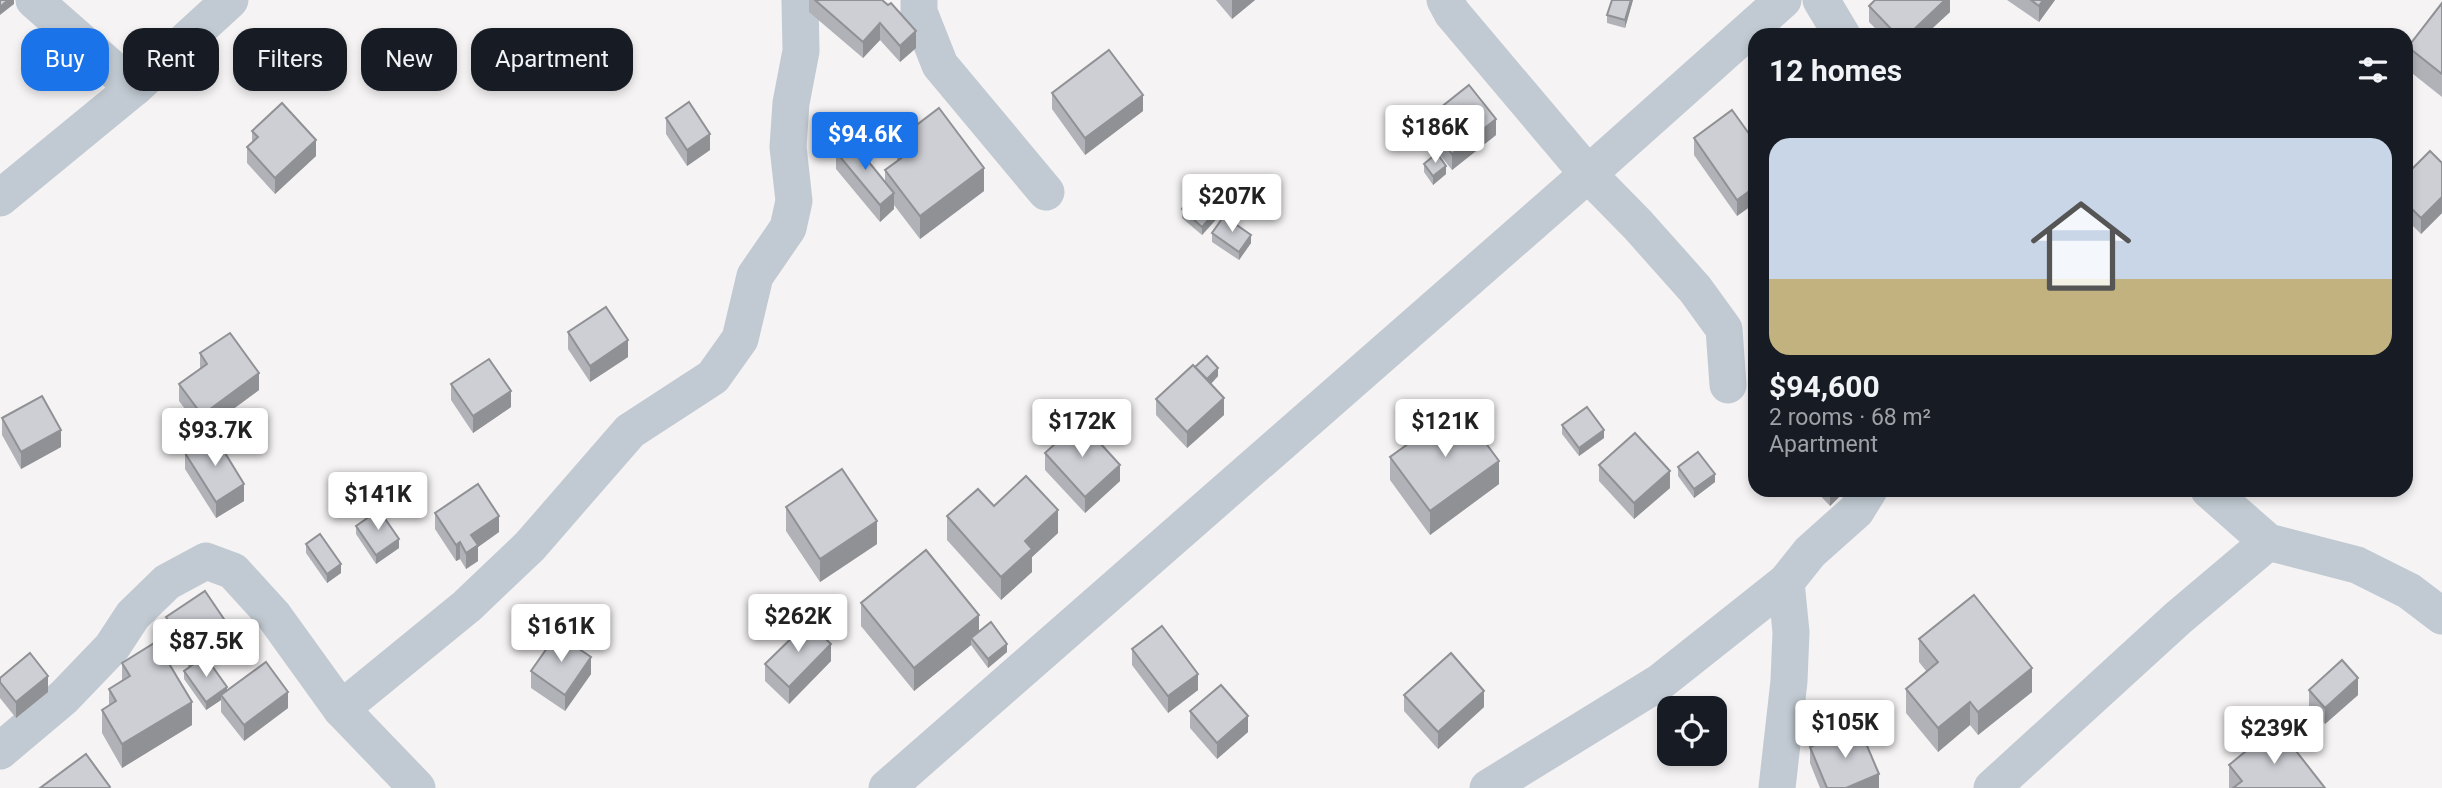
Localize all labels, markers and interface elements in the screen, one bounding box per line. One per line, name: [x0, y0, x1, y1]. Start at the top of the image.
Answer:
chip: Buy: [21, 28, 109, 91]
chip: Rent: [123, 28, 219, 91]
chip: Filters: [233, 28, 347, 91]
chip: New: [361, 28, 457, 91]
chip: Apartment: [471, 28, 633, 91]
icon: filters: [2354, 51, 2392, 89]
text: 12 homes: [1769, 53, 1902, 88]
pin: $186K: [1386, 106, 1484, 165]
pin: $94.6K: [808, 113, 922, 172]
text: $186K: [1401, 114, 1469, 141]
text: $94.6K: [828, 121, 902, 148]
pin: $207K: [1183, 174, 1281, 234]
text: $207K: [1198, 183, 1266, 210]
icon: home: [2018, 183, 2144, 309]
text: $94,600: [1769, 369, 1880, 404]
pin: $172K: [1033, 400, 1131, 459]
pin: $121K: [1396, 400, 1494, 459]
text: 2 rooms · 68 m²: [1769, 404, 1931, 431]
pin: $93.7K: [158, 408, 272, 468]
text: $172K: [1048, 408, 1116, 435]
text: $121K: [1411, 408, 1479, 435]
text: $93.7K: [178, 417, 252, 444]
text: Apartment: [1769, 431, 1878, 458]
pin: $141K: [329, 472, 427, 532]
text: $141K: [344, 481, 412, 508]
pin: $262K: [749, 594, 847, 654]
text: $262K: [764, 603, 832, 630]
pin: $161K: [512, 604, 610, 664]
text: $161K: [527, 613, 595, 640]
pin: $87.5K: [149, 620, 263, 679]
text: $87.5K: [169, 628, 243, 655]
map controls: [1657, 696, 1727, 766]
button: locate: [1657, 696, 1727, 766]
pin: $105K: [1796, 700, 1894, 760]
pin: $239K: [2225, 706, 2323, 766]
text: $105K: [1811, 709, 1879, 736]
text: $239K: [2240, 715, 2308, 742]

